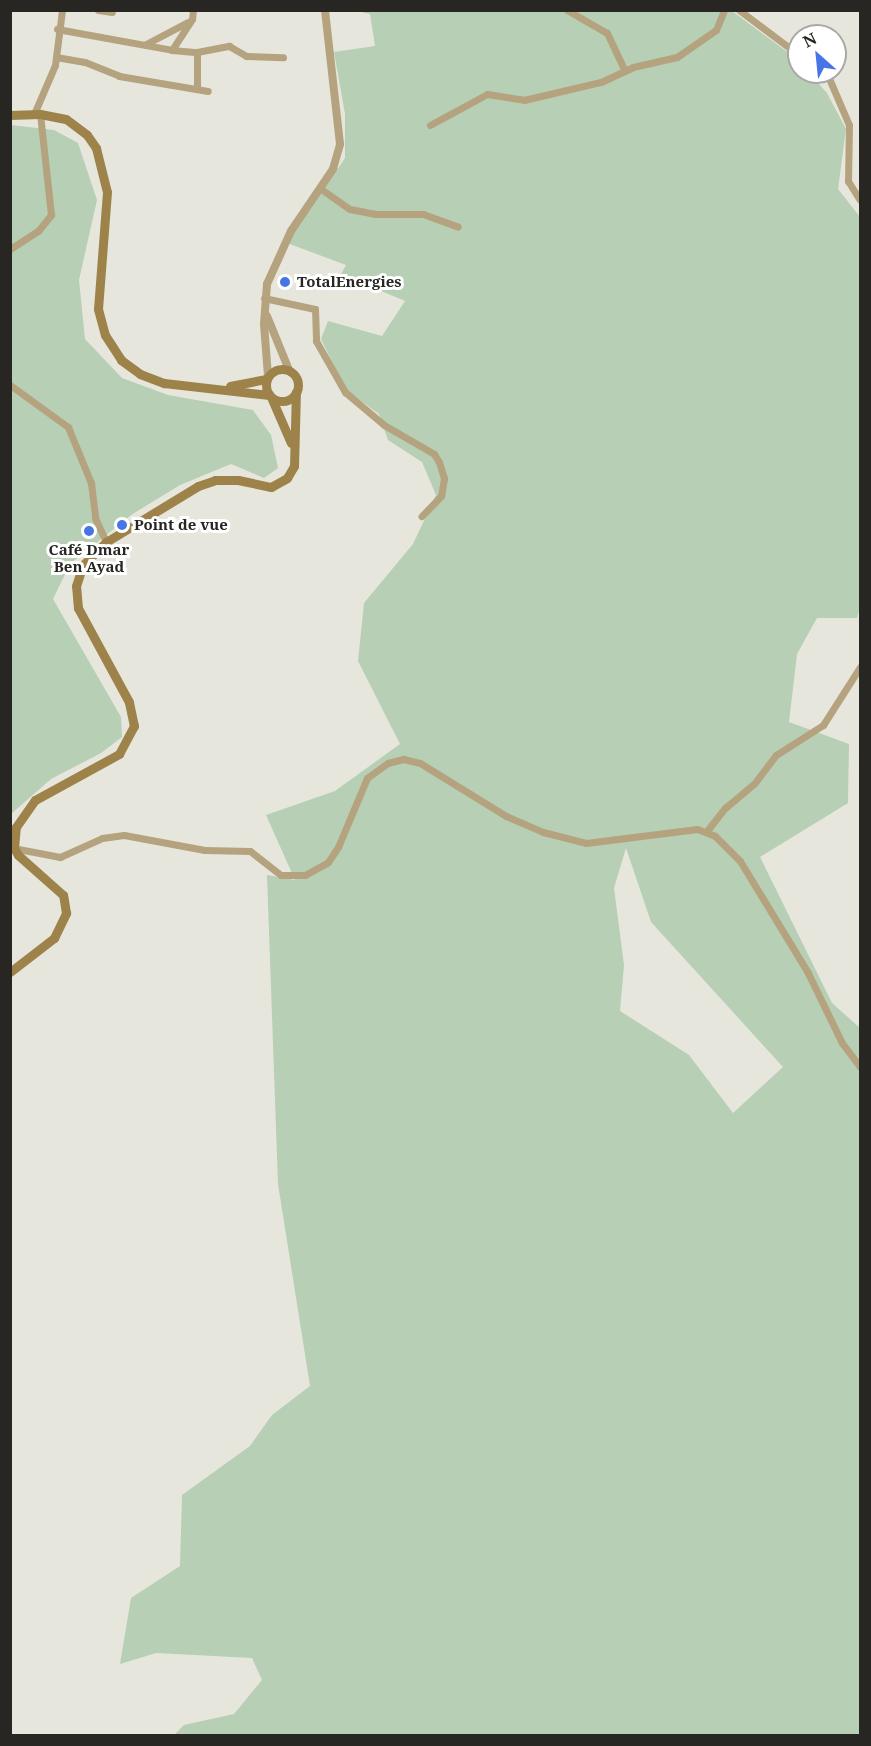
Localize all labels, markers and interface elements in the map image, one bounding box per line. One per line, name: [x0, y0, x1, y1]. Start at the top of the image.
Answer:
north arrow: [787, 24, 847, 84]
text: N: [799, 27, 820, 52]
place label: TotalEnergies: [297, 273, 401, 291]
marker: TotalEnergies: [278, 275, 292, 289]
place label: Point de vue: [134, 516, 228, 534]
marker: Point de vue: [115, 518, 129, 532]
marker: Café Dmar Ben Ayad: [82, 524, 96, 538]
place label: Café Dmar Ben Ayad: [49, 540, 129, 575]

